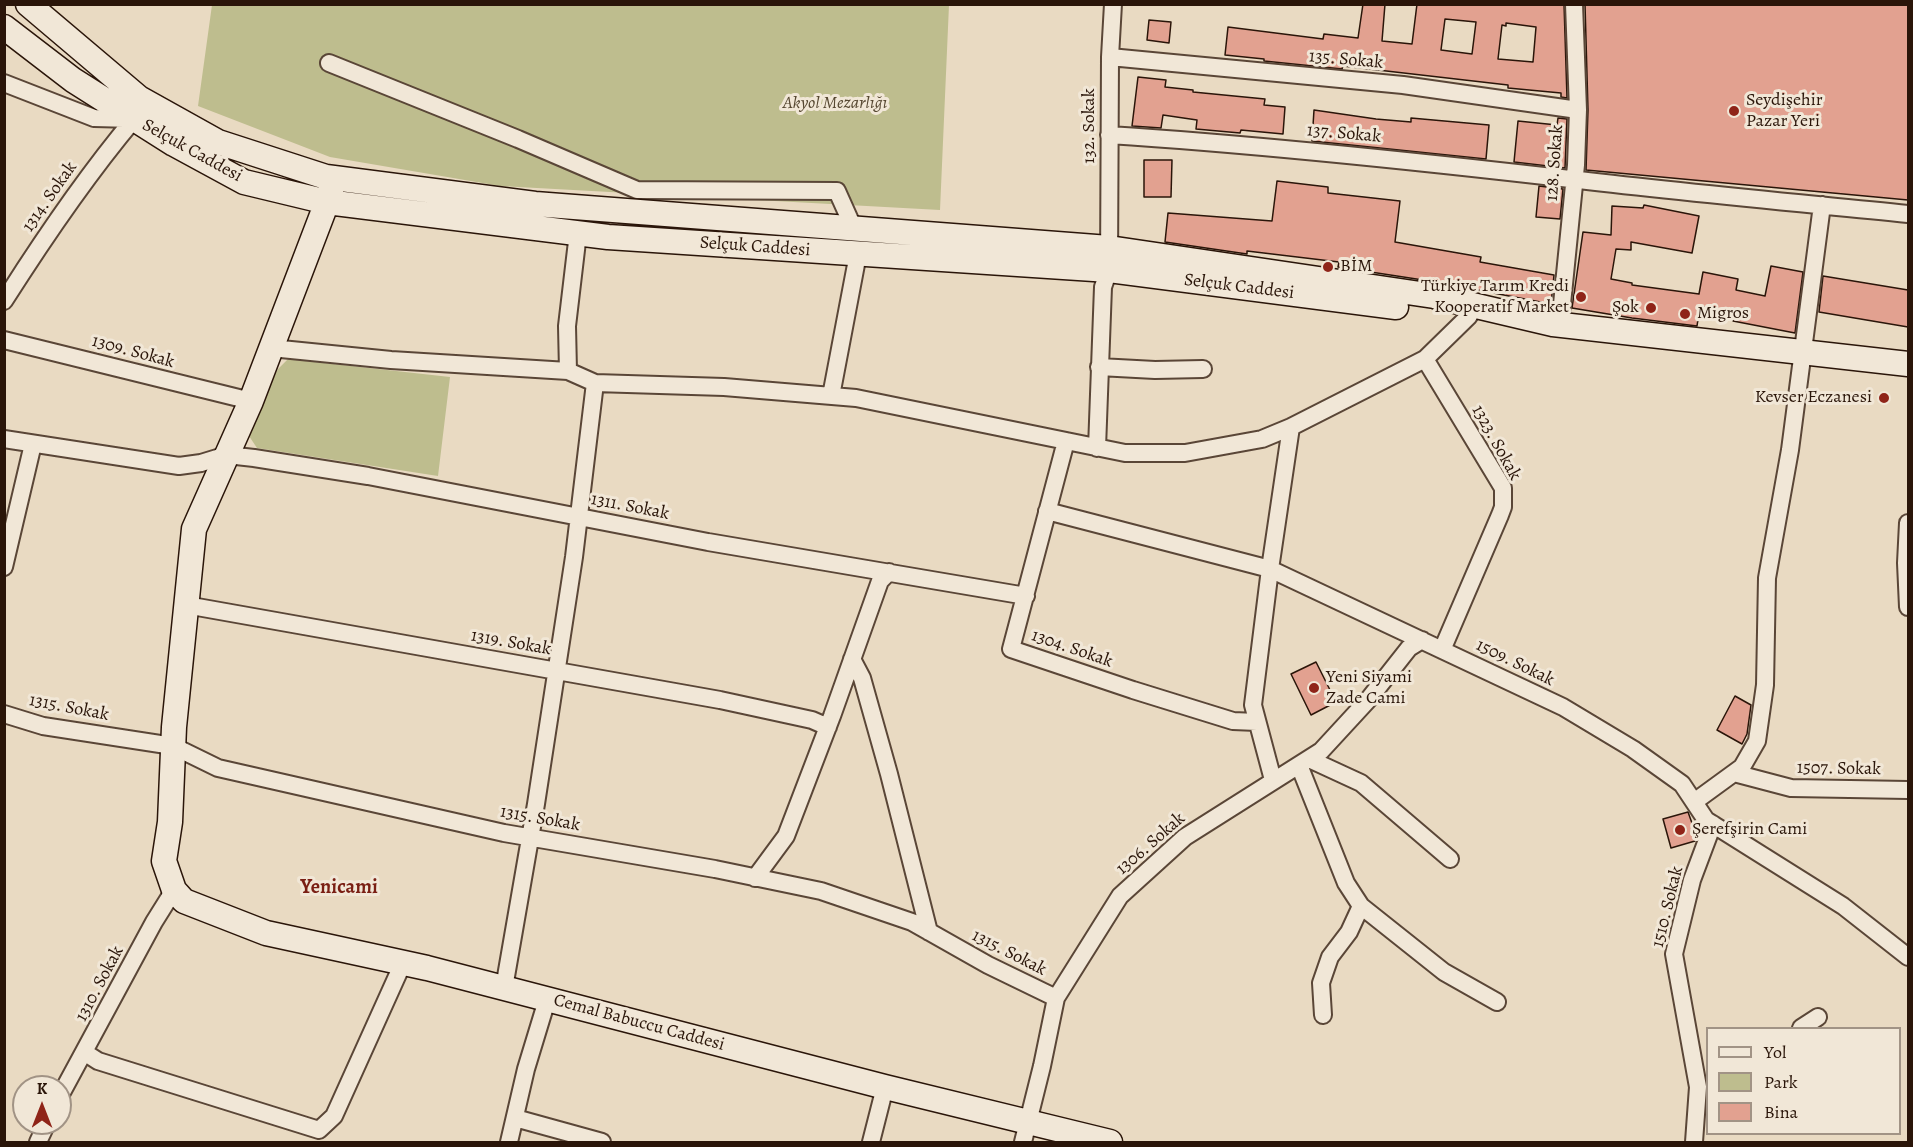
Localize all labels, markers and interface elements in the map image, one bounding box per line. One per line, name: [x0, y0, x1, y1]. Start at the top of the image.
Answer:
street label: 135. Sokak: [1308, 46, 1384, 74]
street label: 132. Sokak: [1079, 88, 1101, 164]
place label: Seydişehir Pazar Yeri: [1746, 90, 1823, 132]
park label: Akyol Mezarlığı: [783, 93, 887, 115]
marker: Seydişehir Pazar Yeri: [1727, 104, 1741, 118]
street label: Selçuk Caddesi: [138, 115, 246, 187]
street label: 137. Sokak: [1306, 120, 1382, 148]
street label: 128. Sokak: [1542, 124, 1568, 202]
street label: 1314. Sokak: [18, 158, 82, 236]
street label: Selçuk Caddesi: [699, 232, 811, 262]
place label: BİM: [1340, 256, 1372, 278]
marker: BİM: [1321, 260, 1335, 274]
street label: Selçuk Caddesi: [1183, 270, 1295, 304]
place label: Türkiye Tarım Kredi Kooperatif Market: [1421, 276, 1569, 318]
marker: Türkiye Tarım Kredi Kooperatif Market: [1574, 290, 1588, 304]
place label: Şok: [1612, 297, 1639, 319]
marker: Şok: [1644, 301, 1658, 315]
place label: Migros: [1697, 303, 1749, 325]
marker: Migros: [1678, 307, 1692, 321]
street label: 1309. Sokak: [89, 331, 177, 373]
place label: Kevser Eczanesi: [1755, 387, 1872, 409]
marker: Kevser Eczanesi: [1877, 391, 1891, 405]
street label: 1323. Sokak: [1466, 402, 1526, 484]
street label: 1311. Sokak: [589, 489, 671, 525]
street label: 1319. Sokak: [469, 625, 553, 661]
street label: 1304. Sokak: [1029, 625, 1115, 673]
street label: 1509. Sokak: [1472, 635, 1558, 691]
place label: Yeni Siyami Zade Cami: [1326, 667, 1412, 710]
marker: Yeni Siyami Zade Cami: [1307, 681, 1321, 695]
street label: 1315. Sokak: [27, 690, 111, 726]
street label: 1507. Sokak: [1797, 757, 1881, 781]
street label: 1315. Sokak: [498, 801, 582, 837]
street label: 1306. Sokak: [1112, 808, 1190, 880]
place label: Şerefşirin Cami: [1692, 819, 1807, 841]
marker: Şerefşirin Cami: [1673, 823, 1687, 837]
street label: 1510. Sokak: [1648, 864, 1688, 950]
district label: Yenicami: [300, 876, 378, 900]
street label: 1315. Sokak: [968, 925, 1050, 981]
street label: 1310. Sokak: [71, 943, 129, 1025]
street label: Cemal Babuccu Caddesi: [551, 990, 727, 1056]
legend: [1706, 1027, 1901, 1135]
text: Yol: [1764, 1040, 1786, 1064]
text: Park: [1764, 1070, 1798, 1094]
north arrow: [12, 1075, 72, 1135]
text: K: [37, 1078, 47, 1100]
text: Bina: [1764, 1100, 1798, 1124]

